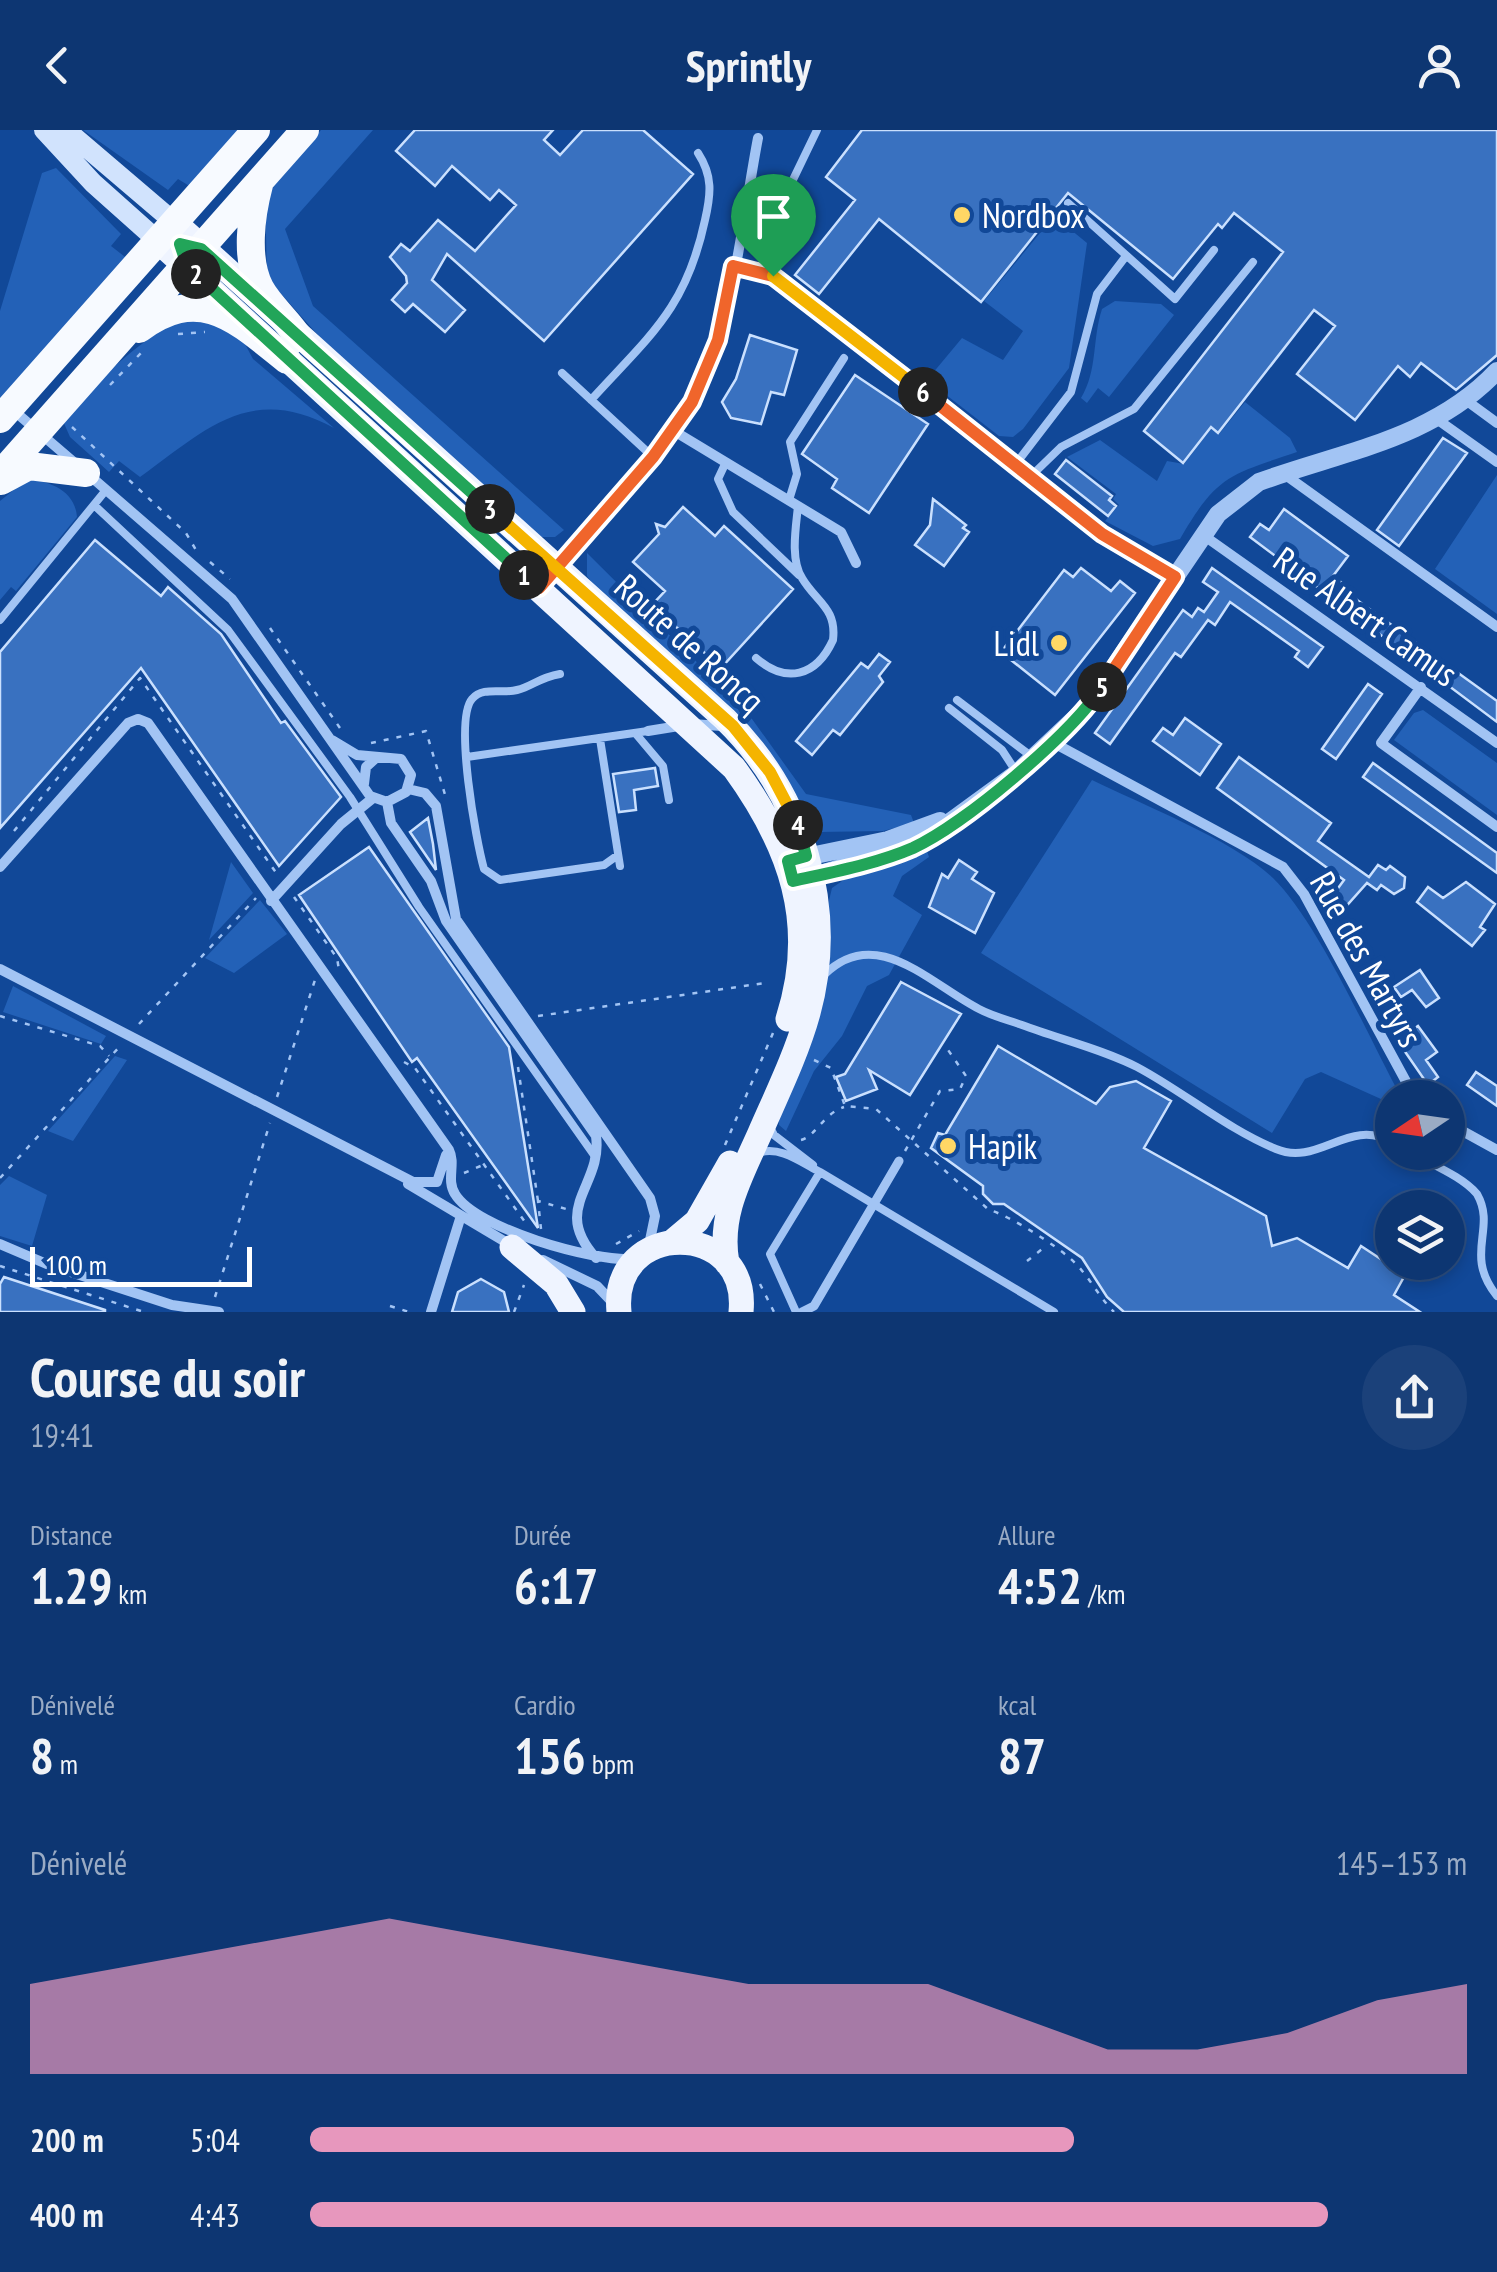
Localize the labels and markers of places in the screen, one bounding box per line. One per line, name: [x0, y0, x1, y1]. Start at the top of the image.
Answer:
pin: [731, 174, 816, 277]
place label: Nordbox: [982, 192, 1085, 238]
marker: Nordbox: [951, 204, 973, 226]
pin: 2: [171, 249, 221, 299]
pin: 6: [898, 367, 948, 417]
pin: 3: [465, 484, 515, 534]
pin: 1: [499, 550, 549, 600]
place label: Lidl: [994, 620, 1039, 666]
marker: Lidl: [1048, 632, 1070, 654]
pin: 5: [1077, 662, 1127, 712]
pin: 4: [773, 800, 823, 850]
place label: Hapik: [968, 1123, 1038, 1169]
marker: Hapik: [937, 1135, 959, 1157]

